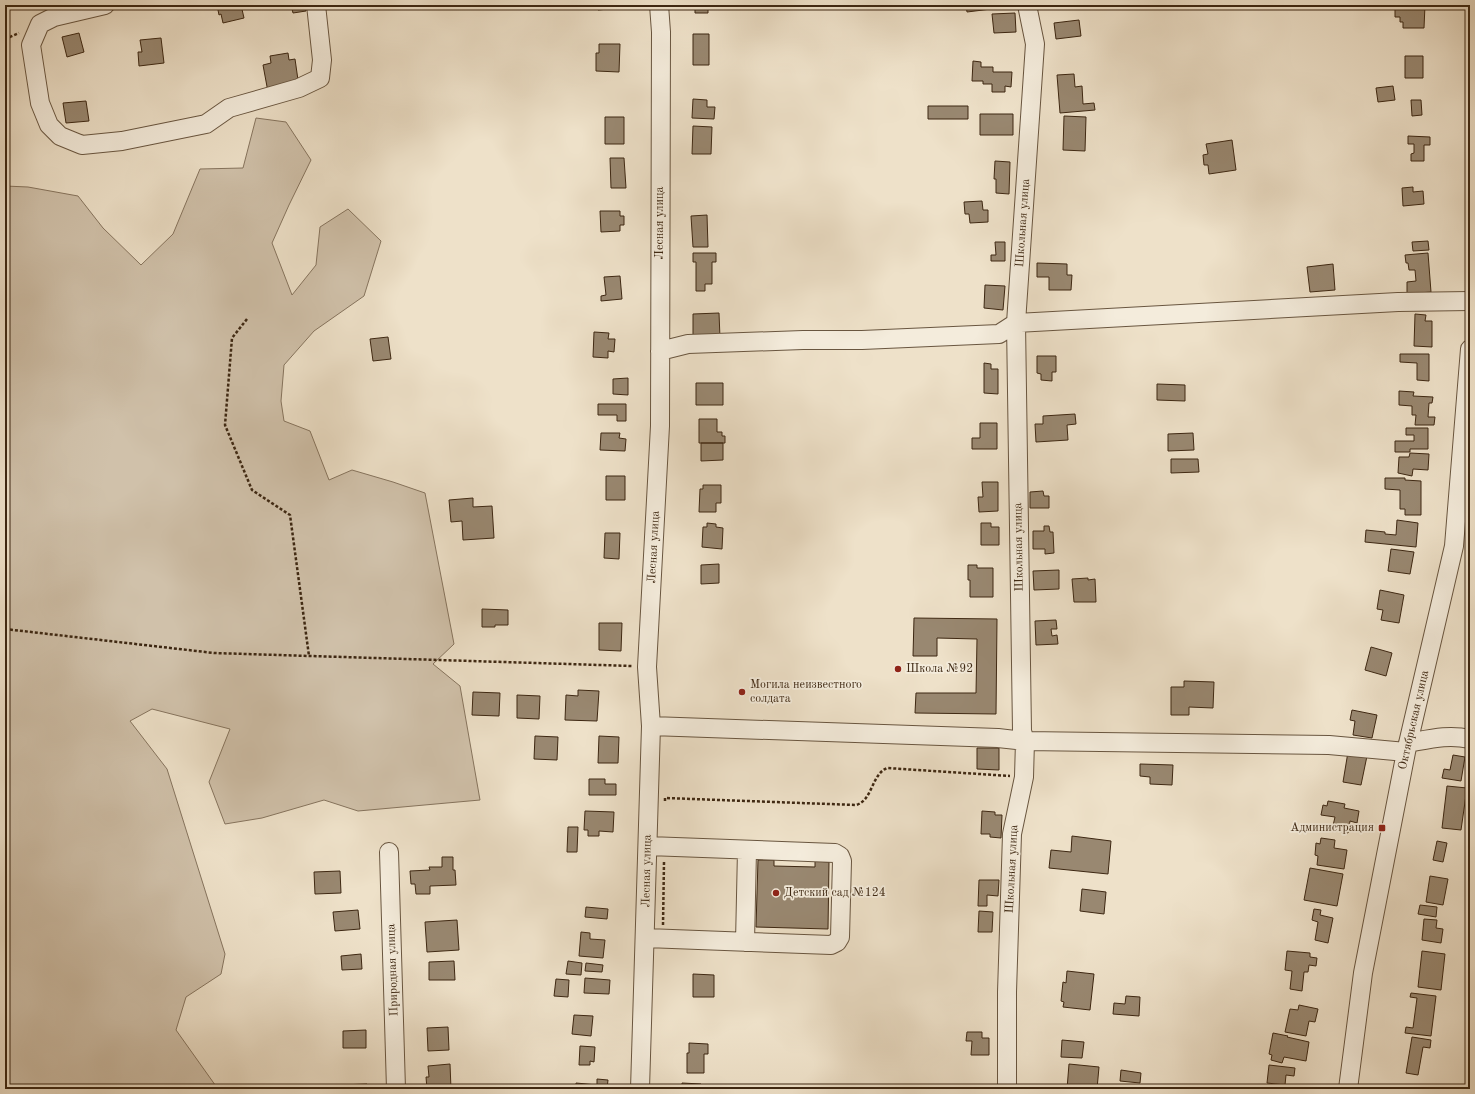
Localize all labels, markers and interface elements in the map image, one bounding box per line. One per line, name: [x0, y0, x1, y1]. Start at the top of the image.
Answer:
street label: Школьная улица: [1014, 178, 1032, 268]
street label: Лесная улица: [654, 186, 666, 259]
street label: Школьная улица: [1012, 502, 1026, 592]
street label: Лесная улица: [646, 510, 662, 584]
place label: Школа №92: [906, 663, 973, 675]
marker: Школа №92: [893, 664, 903, 674]
street label: Октябрьская улица: [1397, 669, 1431, 771]
place label: Могила неизвестного солдата: [750, 679, 862, 705]
marker: Могила неизвестного солдата: [737, 687, 747, 697]
place label: Администрация: [1290, 822, 1374, 834]
marker: Администрация: [1377, 823, 1387, 833]
street label: Школьная улица: [1004, 824, 1020, 914]
street label: Лесная улица: [640, 834, 654, 908]
place label: Детский сад №124: [784, 887, 886, 899]
marker: Детский сад №124: [771, 888, 781, 898]
street label: Природная улица: [385, 923, 401, 1017]

